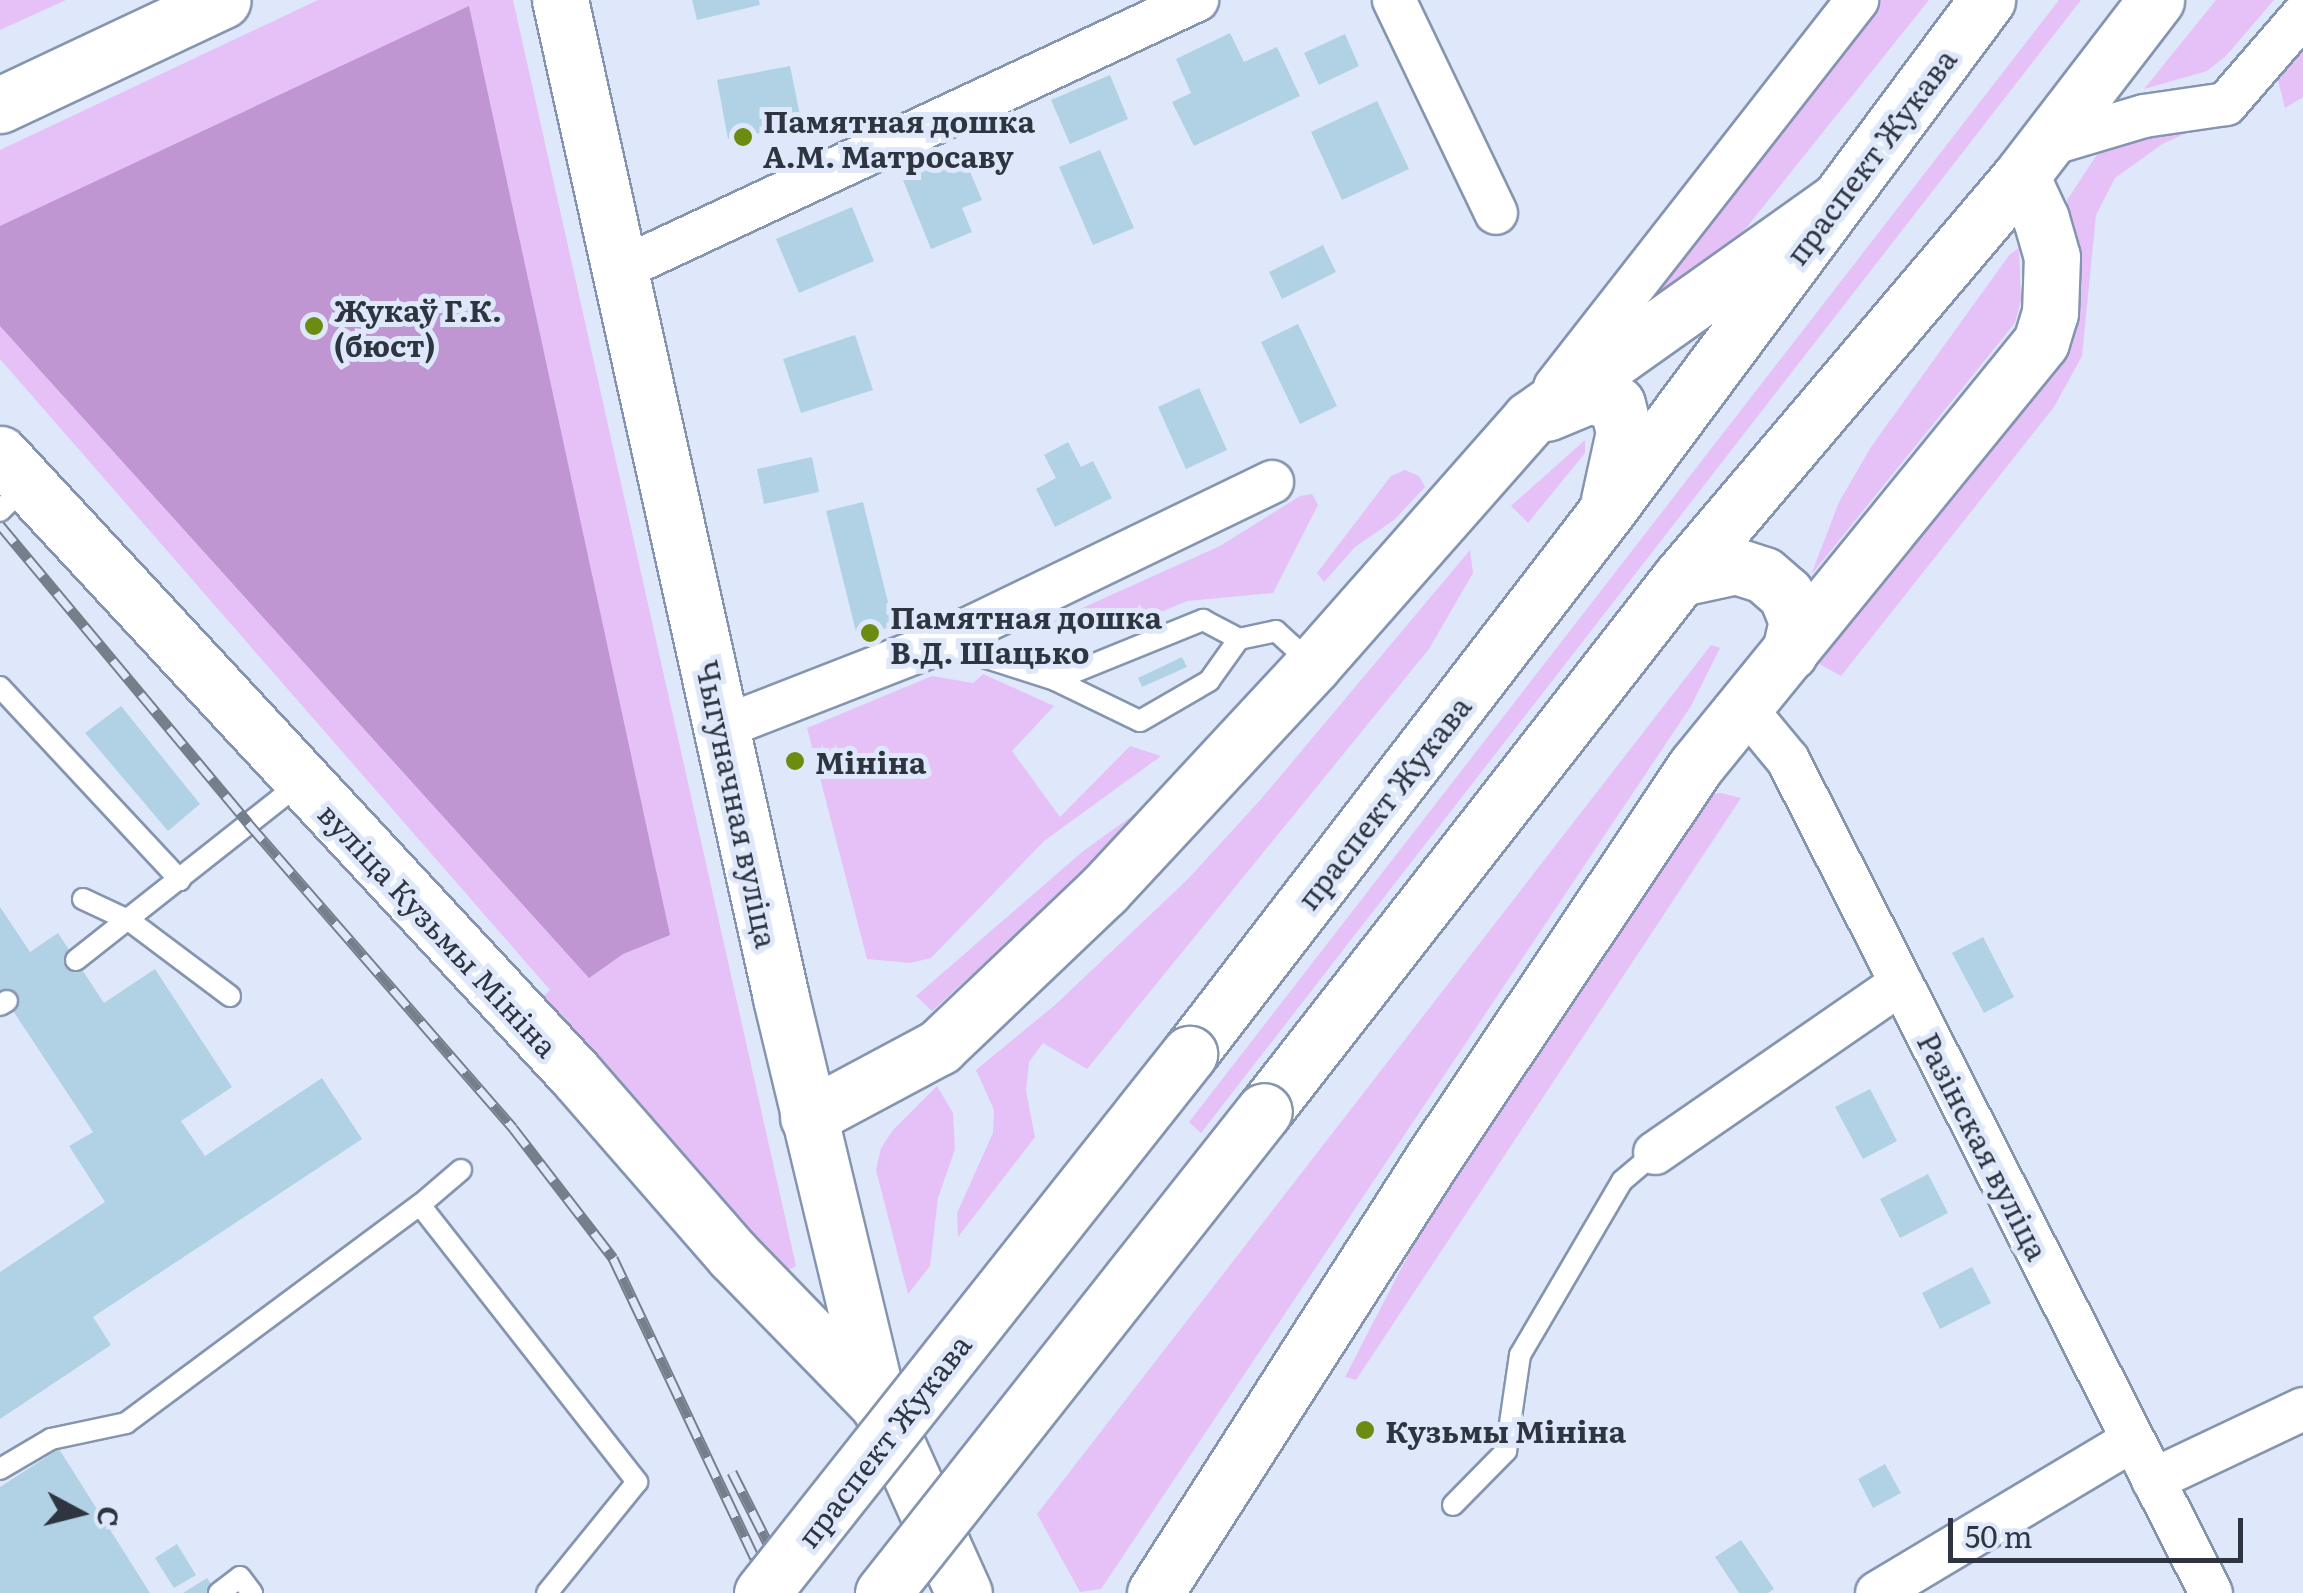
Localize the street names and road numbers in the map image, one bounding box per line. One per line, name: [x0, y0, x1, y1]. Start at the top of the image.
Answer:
street label: праспект Жукава: [1777, 41, 1963, 271]
street label: Чыгуначная вуліца: [690, 657, 786, 951]
street label: праспект Жукава: [1289, 688, 1477, 916]
street label: вуліца Кузьмы Мініна: [312, 795, 566, 1063]
street label: Разінская вуліца: [1911, 1026, 2057, 1266]
street label: праспект Жукава: [789, 1326, 977, 1554]

